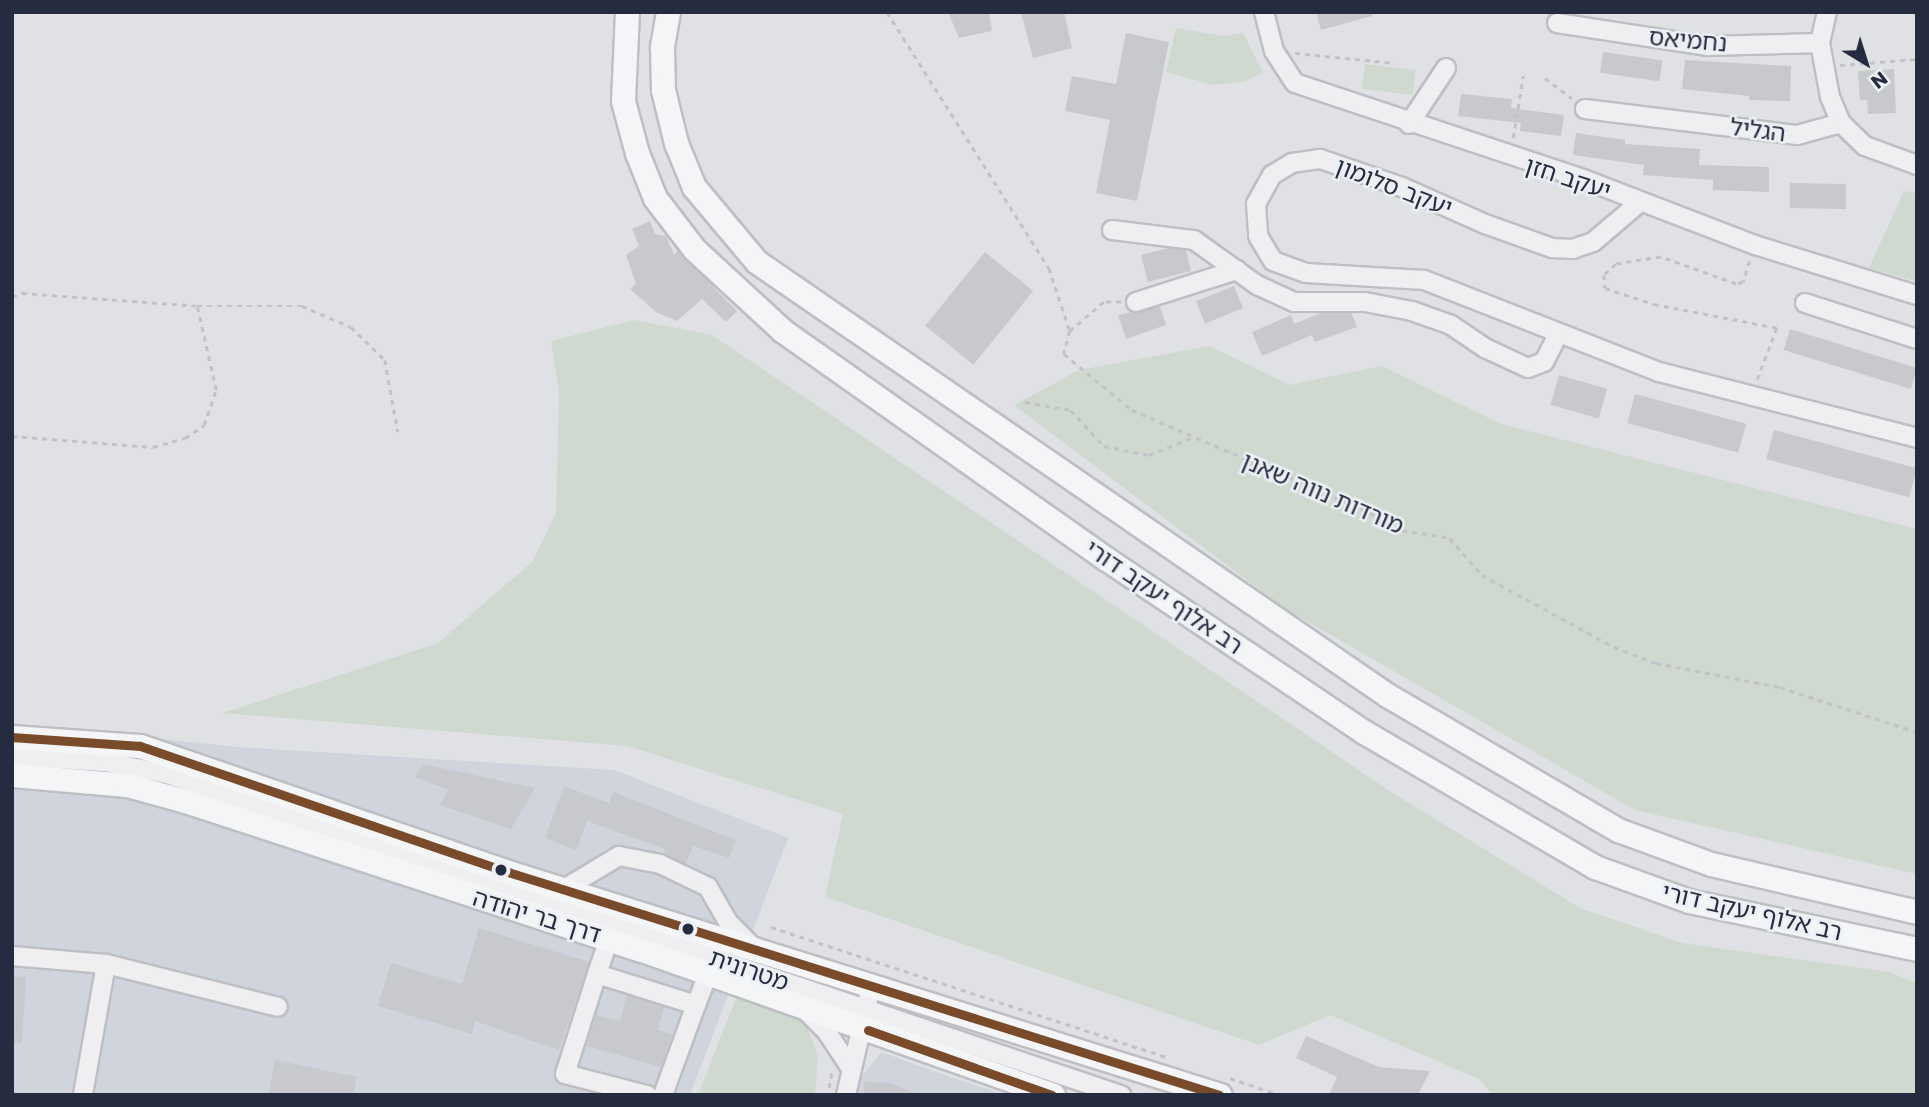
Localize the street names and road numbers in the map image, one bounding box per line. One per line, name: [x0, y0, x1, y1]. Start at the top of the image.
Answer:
street label: נחמיאס: [1648, 22, 1728, 58]
street label: הגליל: [1729, 112, 1787, 148]
street label: יעקב חזן: [1522, 151, 1614, 205]
street label: יעקב סלומון: [1332, 152, 1456, 222]
street label: מורדות נווה שאנן: [1238, 446, 1408, 540]
street label: רב אלוף יעקב דורי: [1080, 534, 1248, 660]
street label: רב אלוף יעקב דורי: [1659, 877, 1845, 947]
street label: דרך בר יהודה: [470, 883, 604, 949]
street label: מטרונית: [705, 943, 793, 997]

